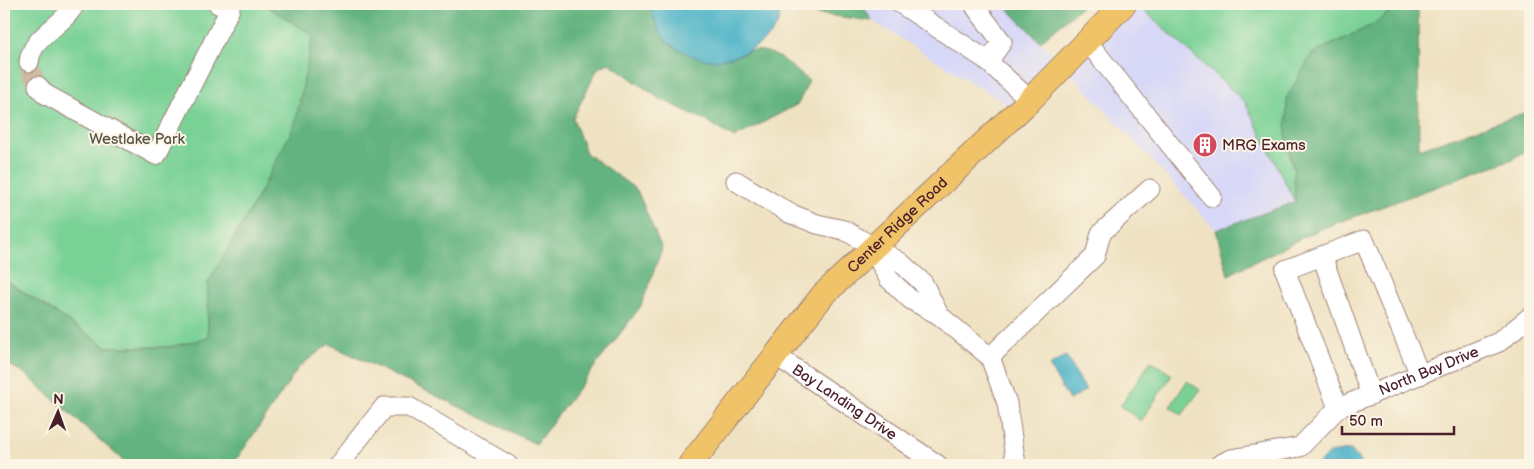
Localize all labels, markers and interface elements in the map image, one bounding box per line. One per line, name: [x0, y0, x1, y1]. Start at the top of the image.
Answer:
park label: Westlake Park: [89, 130, 185, 149]
building icon: MRG Exams: [1192, 132, 1218, 158]
place label: MRG Exams: [1222, 136, 1306, 155]
street label: Center Ridge Road: [843, 173, 952, 277]
street label: North Bay Drive: [1376, 342, 1482, 400]
street label: Bay Landing Drive: [789, 360, 901, 444]
north arrow: [32, 386, 82, 436]
text: N: [53, 391, 64, 408]
scale bar: [1342, 404, 1454, 436]
text: 50 m: [1349, 412, 1383, 431]

